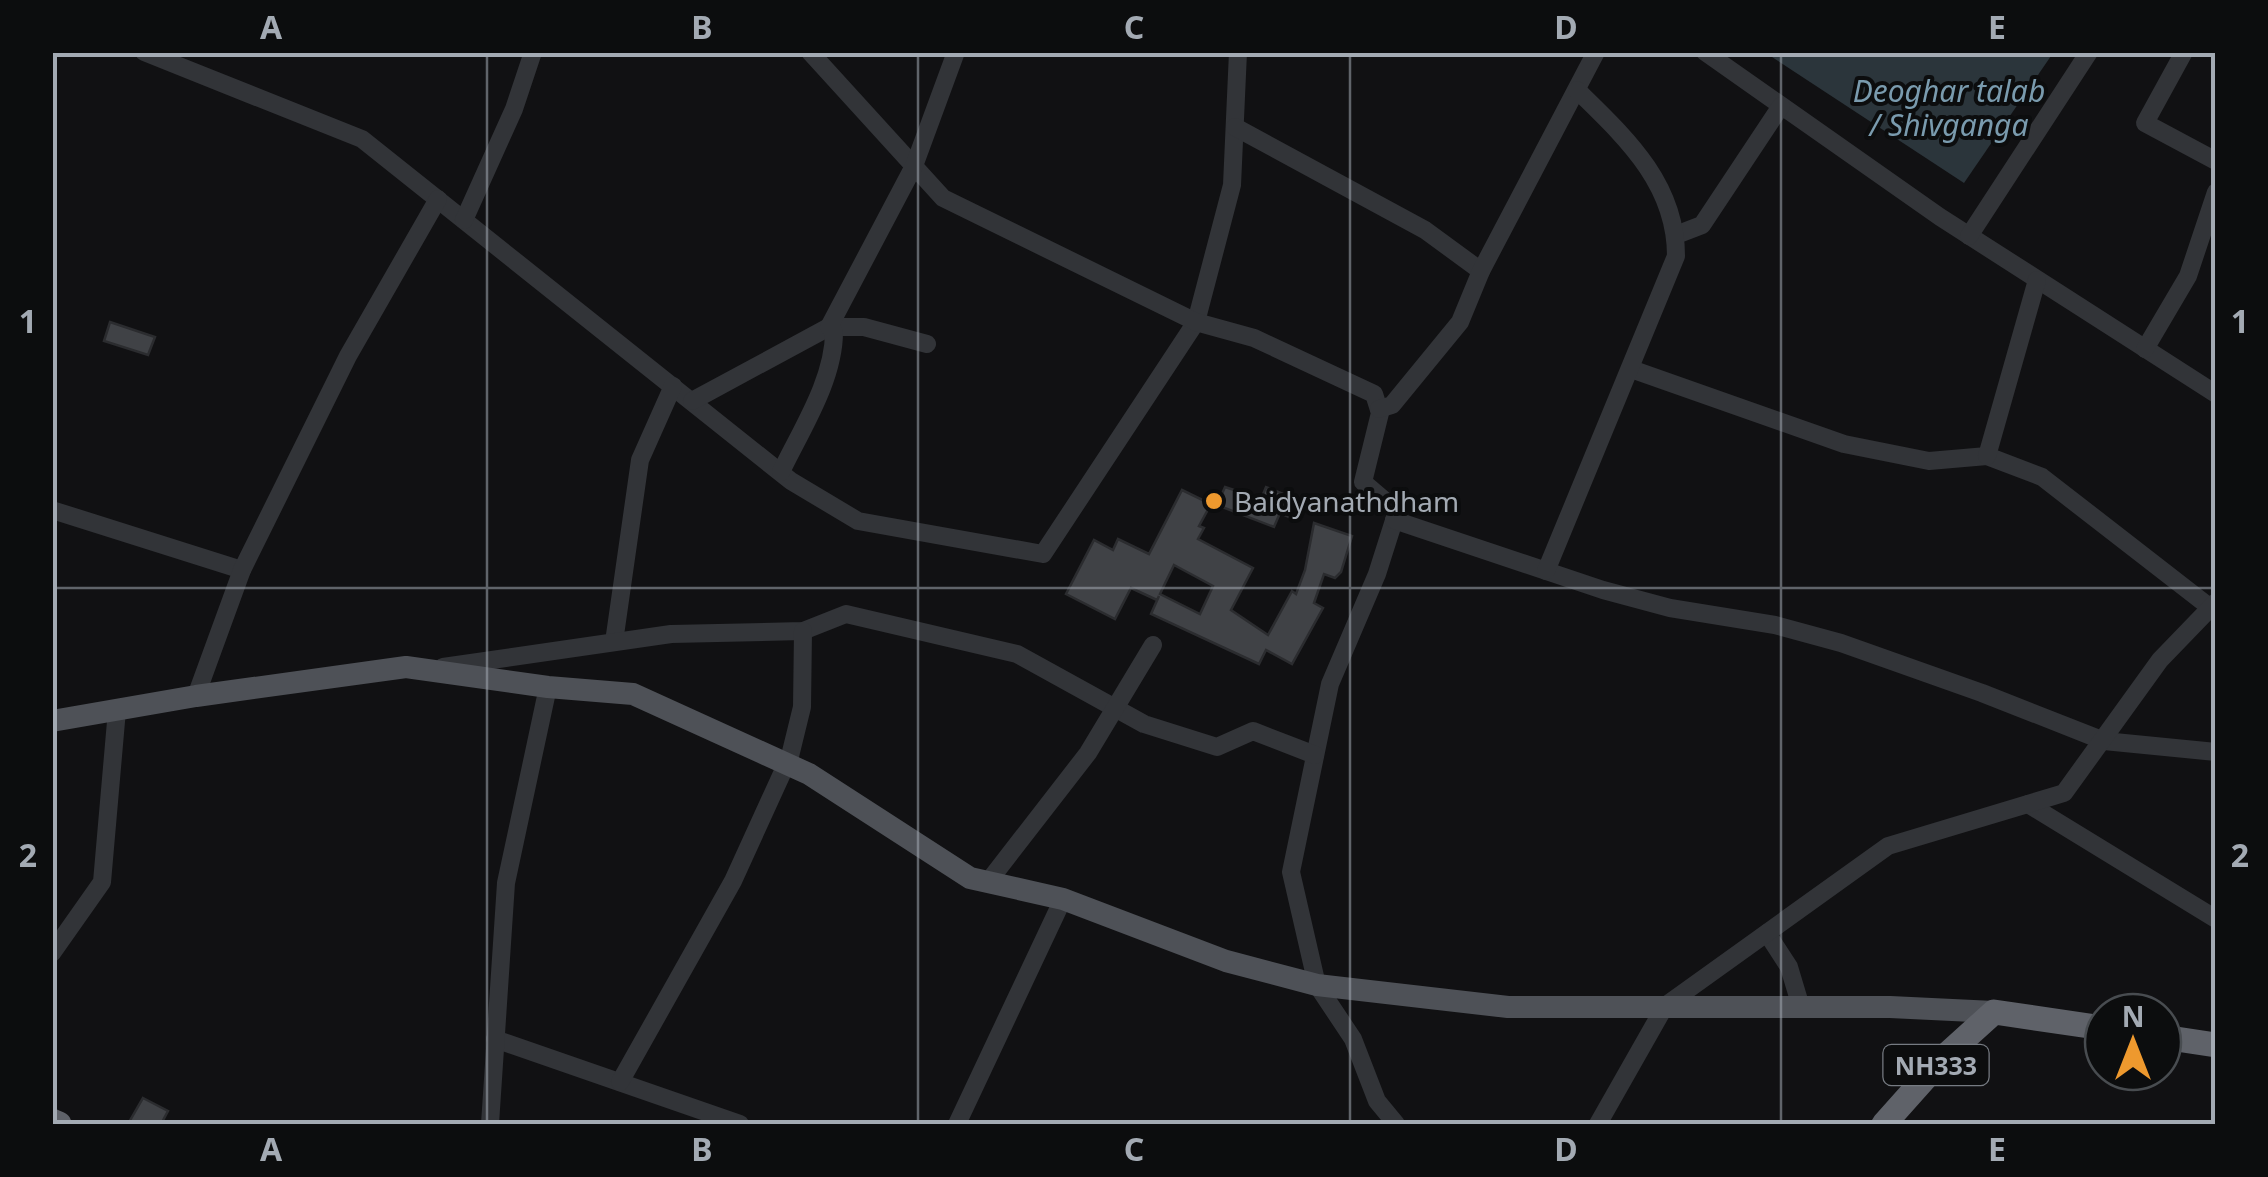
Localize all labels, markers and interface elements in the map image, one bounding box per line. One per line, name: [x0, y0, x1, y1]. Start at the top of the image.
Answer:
text: A: [260, 5, 283, 48]
text: B: [691, 5, 713, 48]
text: C: [1124, 5, 1144, 48]
text: D: [1554, 5, 1578, 48]
text: E: [1988, 5, 2006, 48]
water label: Deoghar talab / Shivganga: [1853, 70, 2045, 145]
text: 1: [19, 299, 37, 342]
text: 1: [2231, 299, 2249, 342]
place label: Baidyanathdham: [1234, 482, 1459, 520]
marker: Baidyanathdham: [1203, 490, 1225, 512]
text: 2: [19, 833, 37, 876]
text: 2: [2231, 833, 2249, 876]
north arrow: [2083, 992, 2183, 1092]
text: N: [2122, 997, 2144, 1035]
road number: NH333: [1884, 1045, 1988, 1085]
text: A: [260, 1127, 283, 1170]
text: B: [691, 1127, 713, 1170]
text: C: [1124, 1127, 1144, 1170]
text: D: [1554, 1127, 1578, 1170]
text: E: [1988, 1127, 2006, 1170]

